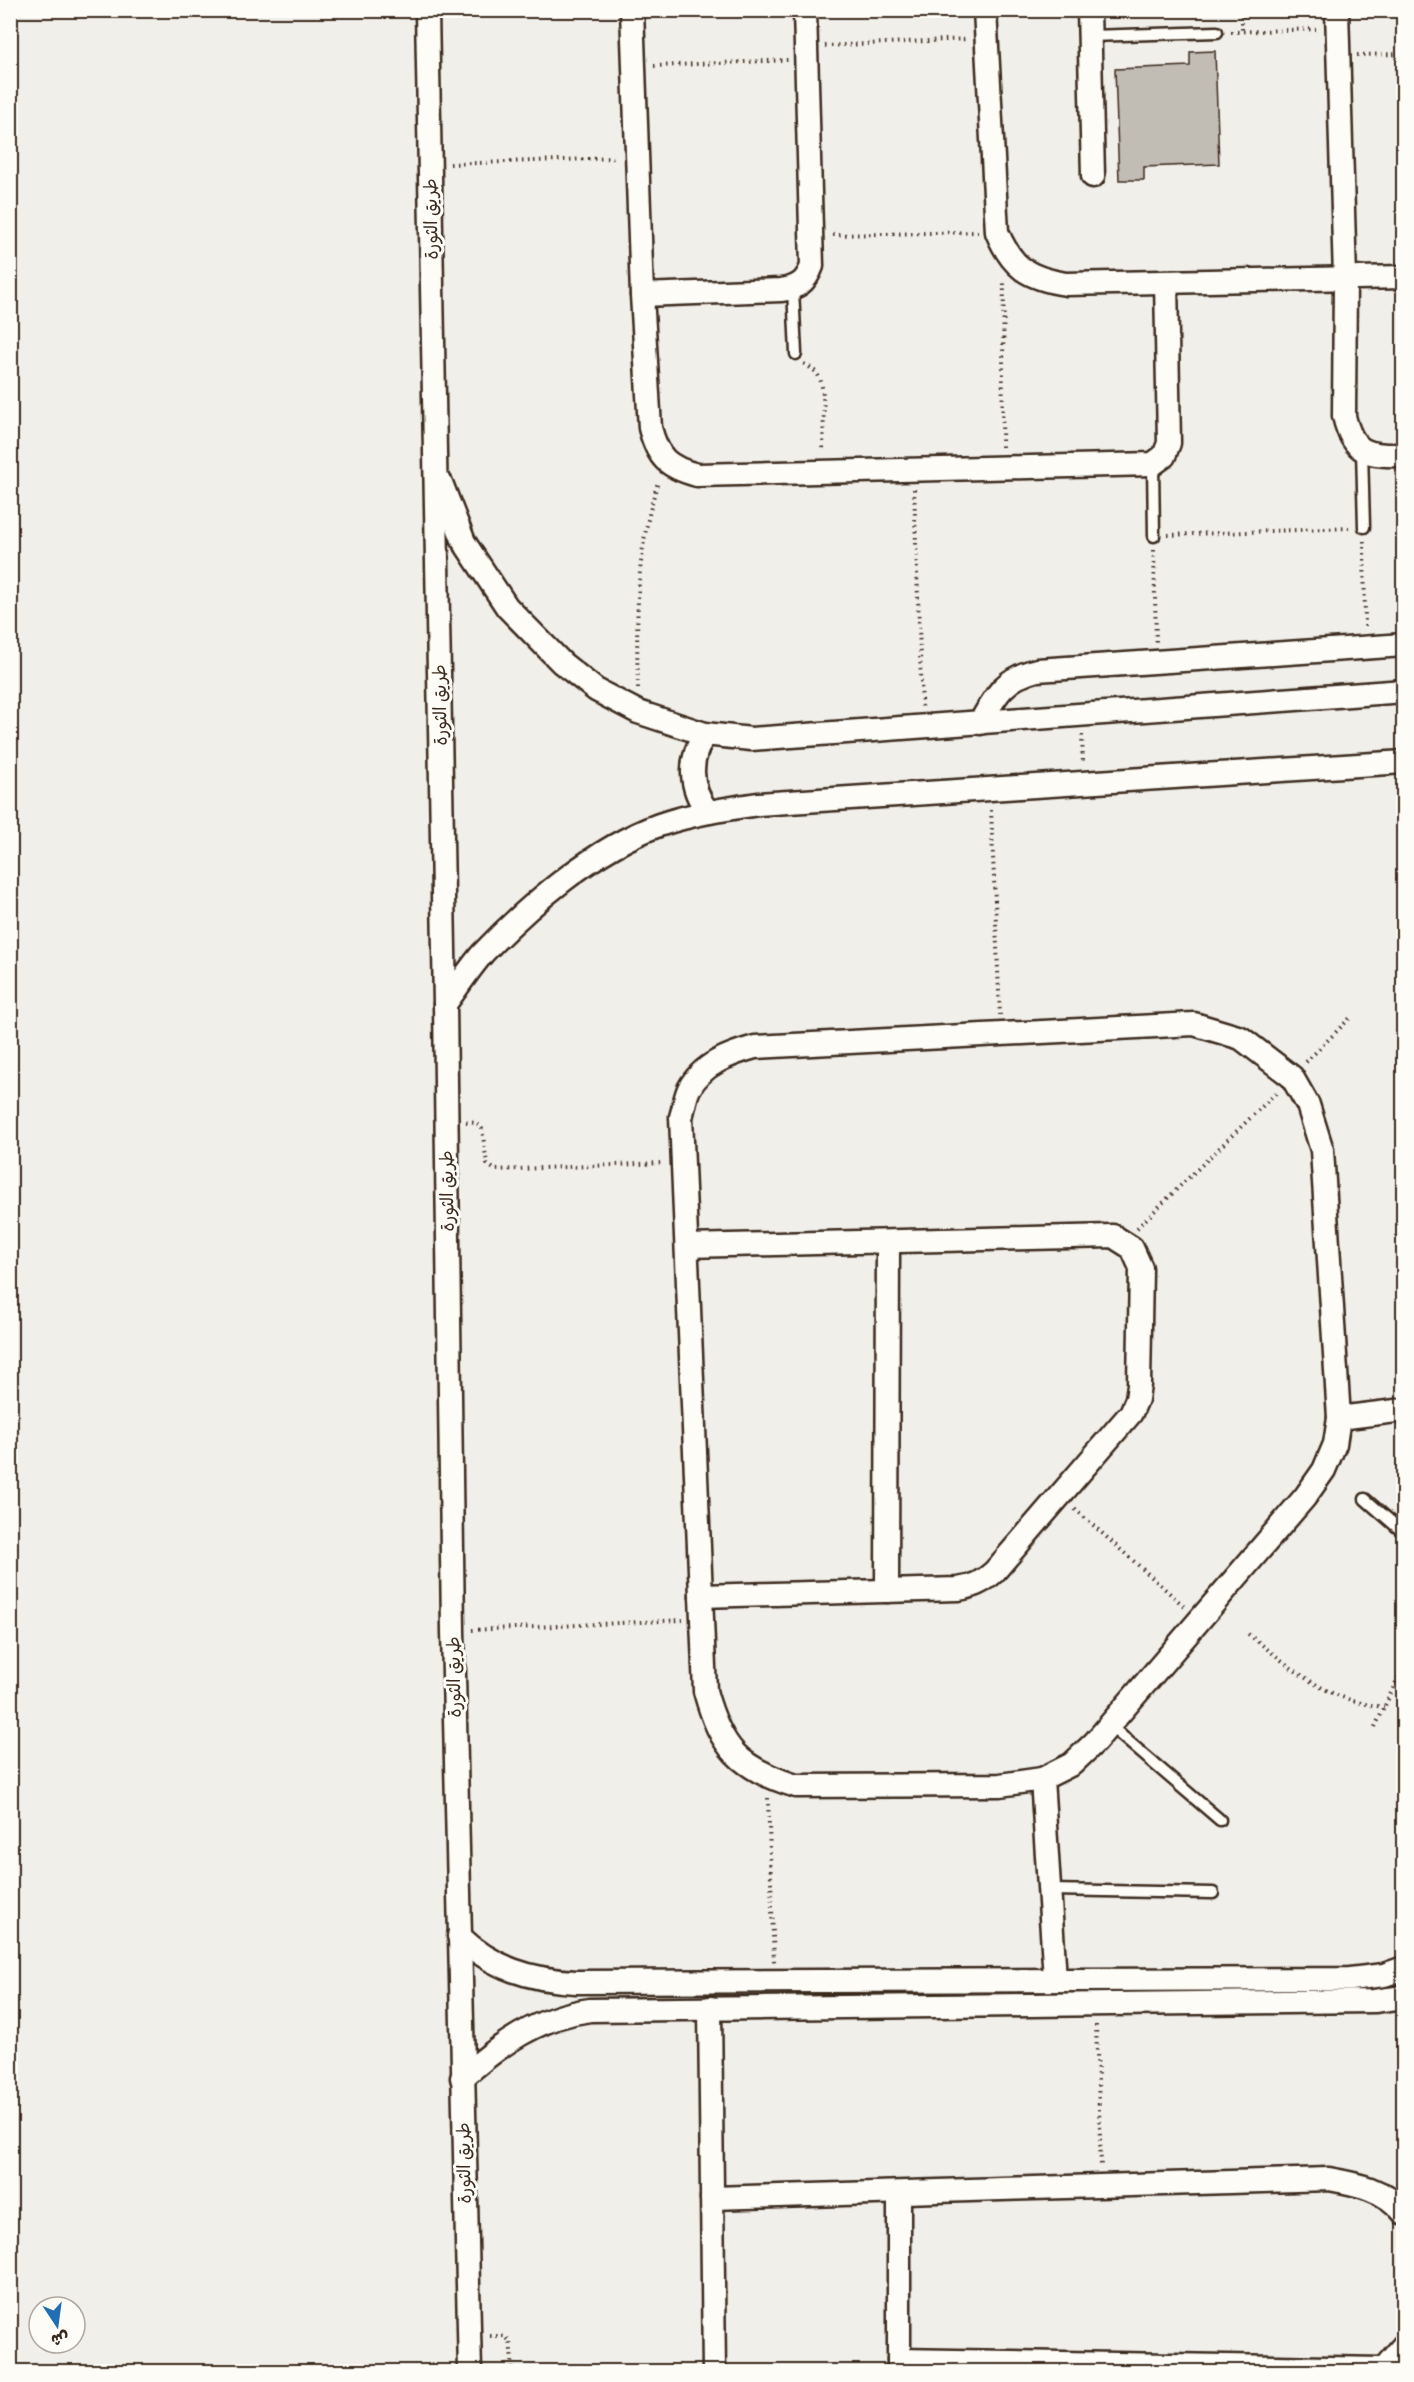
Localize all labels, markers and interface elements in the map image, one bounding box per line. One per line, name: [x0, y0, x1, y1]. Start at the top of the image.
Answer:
street label: طريق الثورة: [417, 178, 444, 260]
street label: طريق الثورة: [426, 664, 453, 746]
street label: طريق الثورة: [433, 1150, 460, 1232]
street label: طريق الثورة: [440, 1636, 467, 1718]
street label: طريق الثورة: [450, 2122, 477, 2204]
north arrow: [27, 2295, 87, 2355]
text: ش: [49, 2327, 71, 2352]

